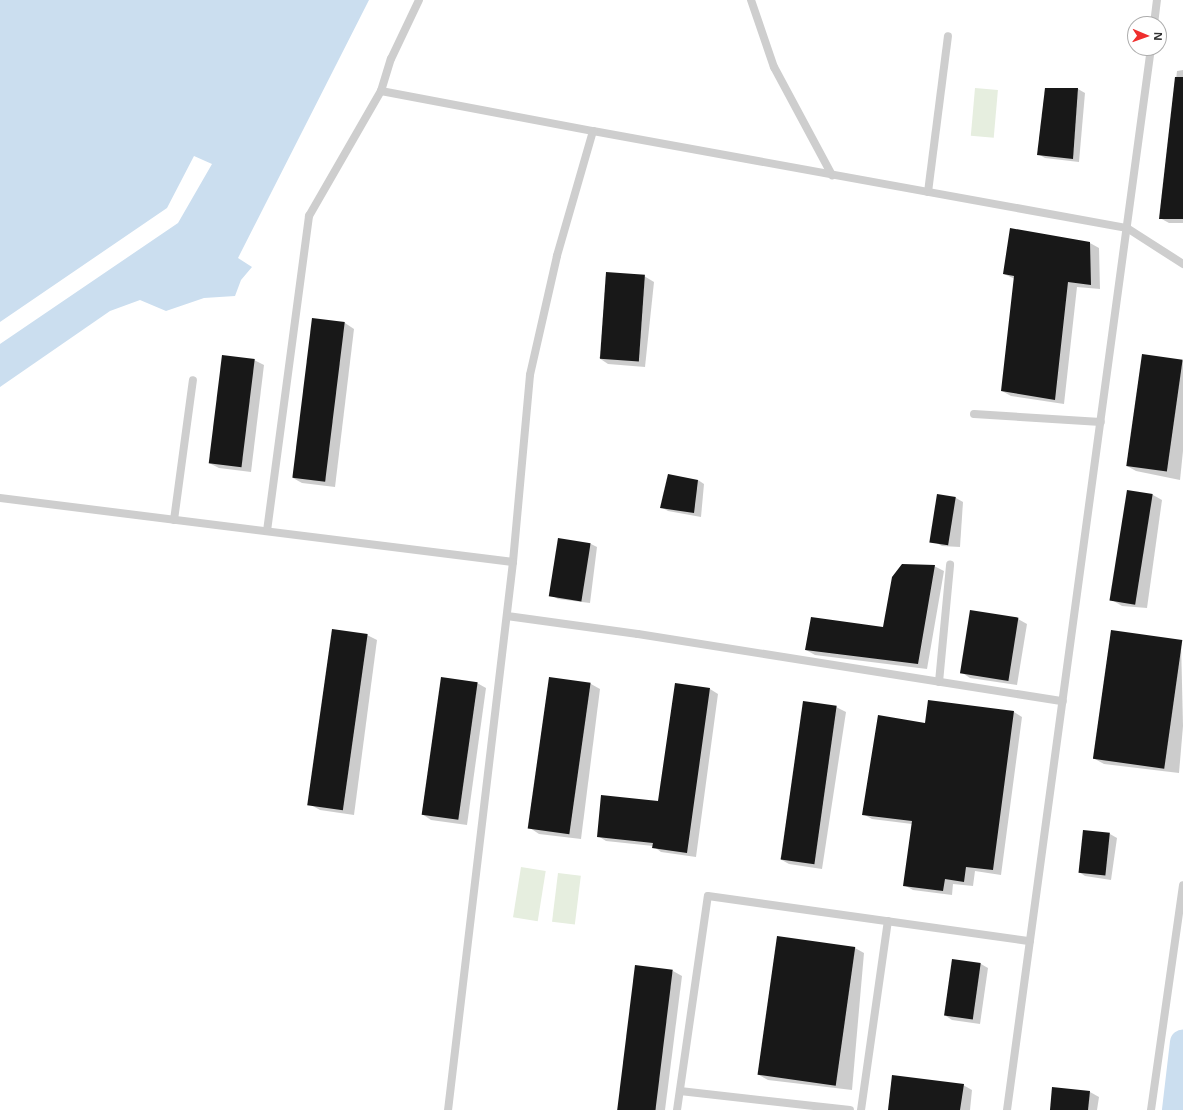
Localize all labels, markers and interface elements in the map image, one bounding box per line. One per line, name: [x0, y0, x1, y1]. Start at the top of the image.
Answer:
north arrow: [1127, 16, 1167, 56]
text: N: [1151, 32, 1166, 41]

